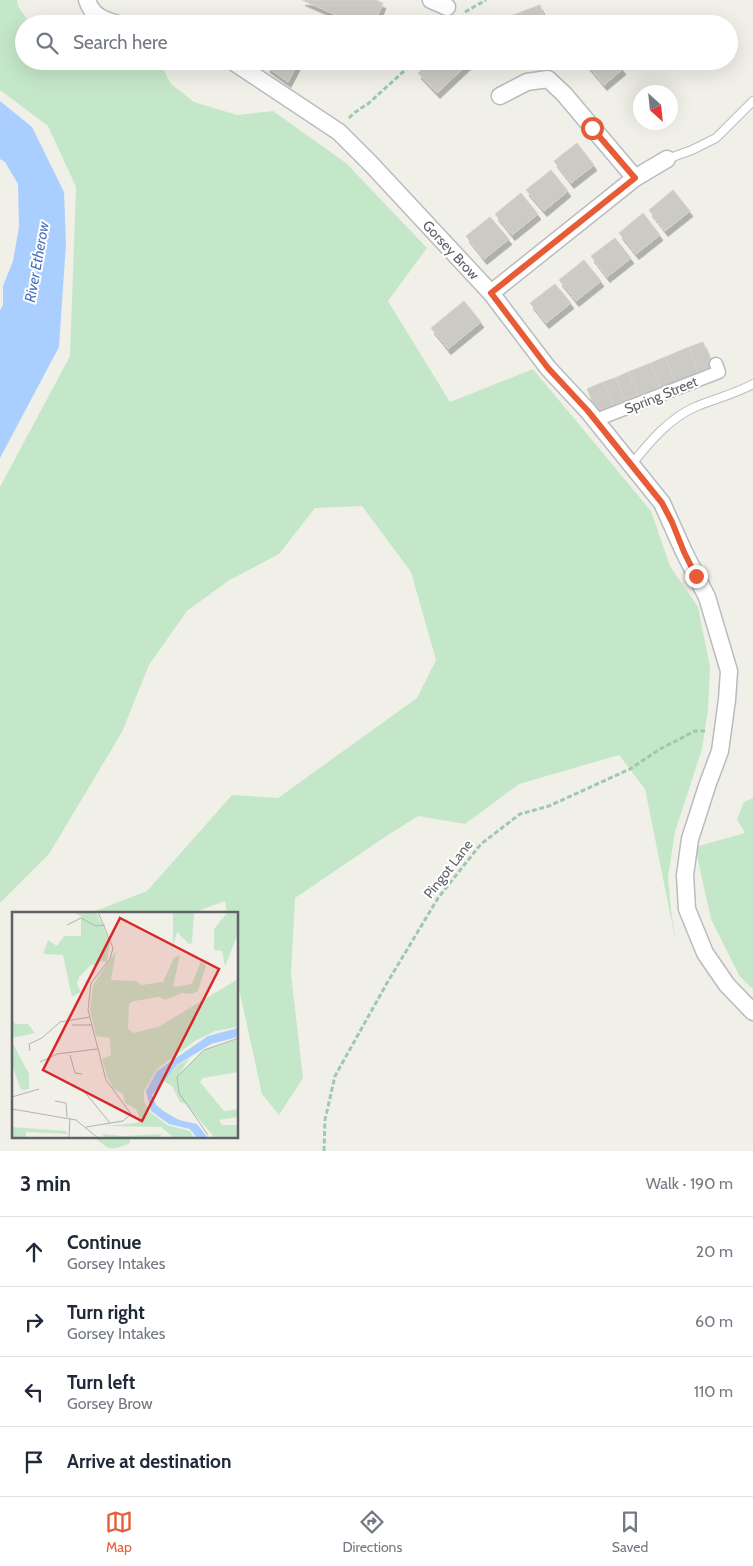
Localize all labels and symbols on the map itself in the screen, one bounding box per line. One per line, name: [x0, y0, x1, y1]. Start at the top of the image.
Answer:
north arrow: [633, 85, 678, 130]
route start: [581, 117, 604, 140]
street label: Gorsey Brow: [419, 216, 483, 284]
water label: River Etherow: [21, 219, 53, 304]
street label: Spring Street: [622, 372, 700, 418]
route end: [685, 565, 708, 588]
street label: Pingot Lane: [419, 836, 477, 902]
inset map: [12, 912, 239, 1138]

